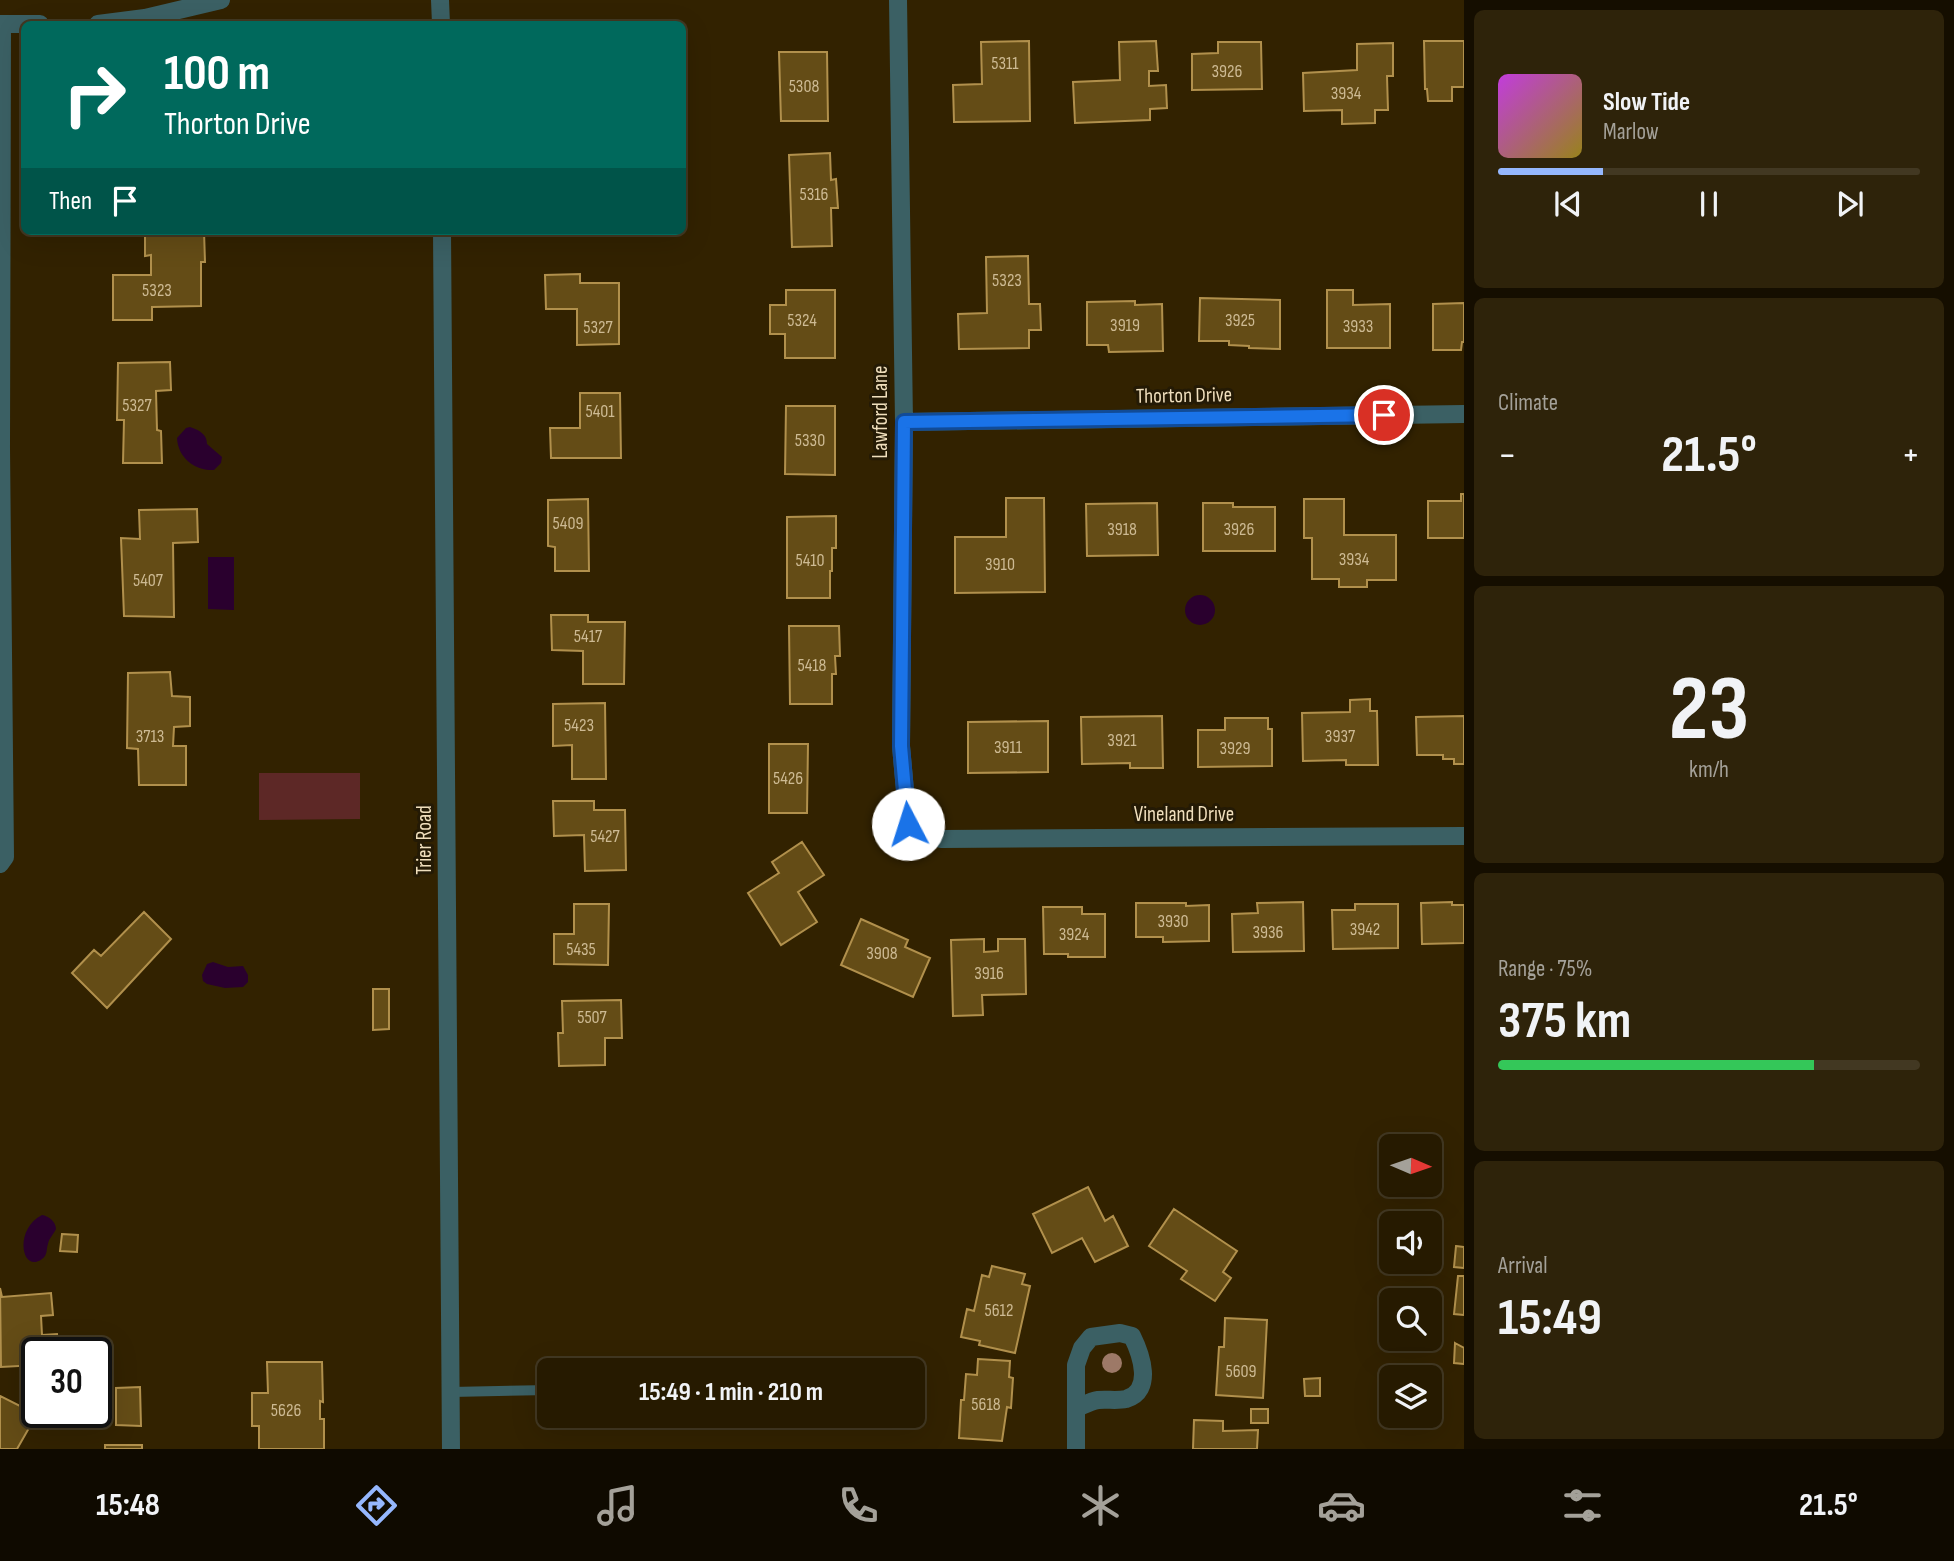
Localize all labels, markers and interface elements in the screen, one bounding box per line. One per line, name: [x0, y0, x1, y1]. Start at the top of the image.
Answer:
text: 100 m: [164, 45, 270, 104]
icon: right: [49, 49, 140, 140]
house number: 5311: [991, 53, 1019, 74]
house number: 3926: [1212, 61, 1243, 82]
house number: 5308: [789, 76, 819, 97]
house number: 3934: [1331, 83, 1362, 104]
text: Slow Tide: [1603, 87, 1690, 118]
text: Thorton Drive: [164, 105, 311, 144]
text: Marlow: [1603, 118, 1659, 146]
icon: arrive: [106, 182, 144, 220]
house number: 5316: [800, 184, 829, 205]
icon: previous: [1549, 185, 1587, 223]
icon: pause: [1690, 185, 1728, 223]
icon: next: [1831, 185, 1869, 223]
text: Then: [49, 186, 92, 217]
house number: 5323: [992, 270, 1022, 291]
house number: 5323: [142, 280, 172, 301]
house number: 5324: [787, 310, 817, 331]
house number: 3925: [1225, 310, 1255, 331]
house number: 3919: [1110, 315, 1140, 336]
house number: 3933: [1343, 316, 1373, 337]
house number: 5327: [583, 317, 614, 338]
street label: Lawford Lane: [868, 366, 893, 458]
street label: Thorton Drive: [1136, 382, 1232, 409]
pin: [1354, 385, 1414, 445]
text: Climate: [1498, 389, 1558, 417]
house number: 5327: [122, 395, 153, 416]
icon: arrive: [1365, 396, 1403, 434]
house number: 5401: [585, 401, 615, 422]
text: 21.5°: [1661, 424, 1757, 487]
house number: 5330: [795, 430, 825, 451]
text: −: [1498, 433, 1517, 478]
text: +: [1901, 433, 1920, 478]
house number: 5409: [553, 513, 583, 534]
house number: 3918: [1107, 519, 1137, 540]
house number: 3926: [1224, 519, 1255, 540]
house number: 3934: [1339, 549, 1370, 570]
house number: 5410: [795, 550, 825, 571]
house number: 3910: [985, 554, 1015, 575]
house number: 5407: [133, 570, 164, 591]
house number: 5417: [574, 626, 603, 647]
house number: 5418: [797, 655, 827, 676]
text: 23: [1669, 656, 1749, 765]
house number: 5423: [564, 715, 594, 736]
house number: 3713: [136, 726, 164, 747]
house number: 3937: [1325, 726, 1356, 747]
house number: 3921: [1107, 730, 1137, 751]
house number: 3911: [994, 737, 1023, 758]
house number: 3929: [1220, 738, 1250, 759]
text: km/h: [1689, 756, 1729, 784]
house number: 5426: [773, 768, 803, 789]
position arrow: [871, 787, 945, 861]
street label: Vineland Drive: [1134, 802, 1234, 827]
street label: Trier Road: [412, 805, 437, 875]
house number: 5427: [590, 826, 621, 847]
house number: 3930: [1157, 911, 1189, 932]
house number: 3942: [1350, 919, 1380, 940]
house number: 3936: [1253, 922, 1284, 943]
house number: 3924: [1059, 924, 1090, 945]
house number: 5435: [566, 939, 596, 960]
house number: 3908: [866, 943, 898, 964]
text: Range · 75%: [1498, 955, 1592, 983]
house number: 3916: [974, 963, 1004, 984]
text: 375 km: [1498, 990, 1631, 1053]
house number: 5507: [577, 1007, 608, 1028]
north arrow: [1379, 1134, 1442, 1197]
map controls: [1379, 1134, 1442, 1428]
button: sound: [1379, 1211, 1442, 1274]
text: Arrival: [1498, 1252, 1547, 1280]
text: 15:49: [1498, 1287, 1602, 1350]
button: search: [1379, 1288, 1442, 1351]
house number: 5612: [984, 1300, 1014, 1321]
speed limit sign: 30: [21, 1337, 112, 1428]
house number: 5609: [1225, 1361, 1257, 1382]
button: layers: [1379, 1365, 1442, 1428]
text: 15:49 · 1 min · 210 m: [639, 1377, 823, 1408]
house number: 5618: [971, 1394, 1001, 1415]
house number: 5626: [271, 1400, 301, 1421]
icon: directions: [352, 1481, 401, 1530]
icon: music: [593, 1481, 642, 1530]
icon: phone: [834, 1481, 883, 1530]
icon: climate: [1076, 1481, 1125, 1530]
icon: car: [1317, 1481, 1366, 1530]
icon: filters: [1558, 1481, 1607, 1530]
text: 15:48: [96, 1486, 160, 1525]
text: 21.5°: [1799, 1486, 1858, 1525]

